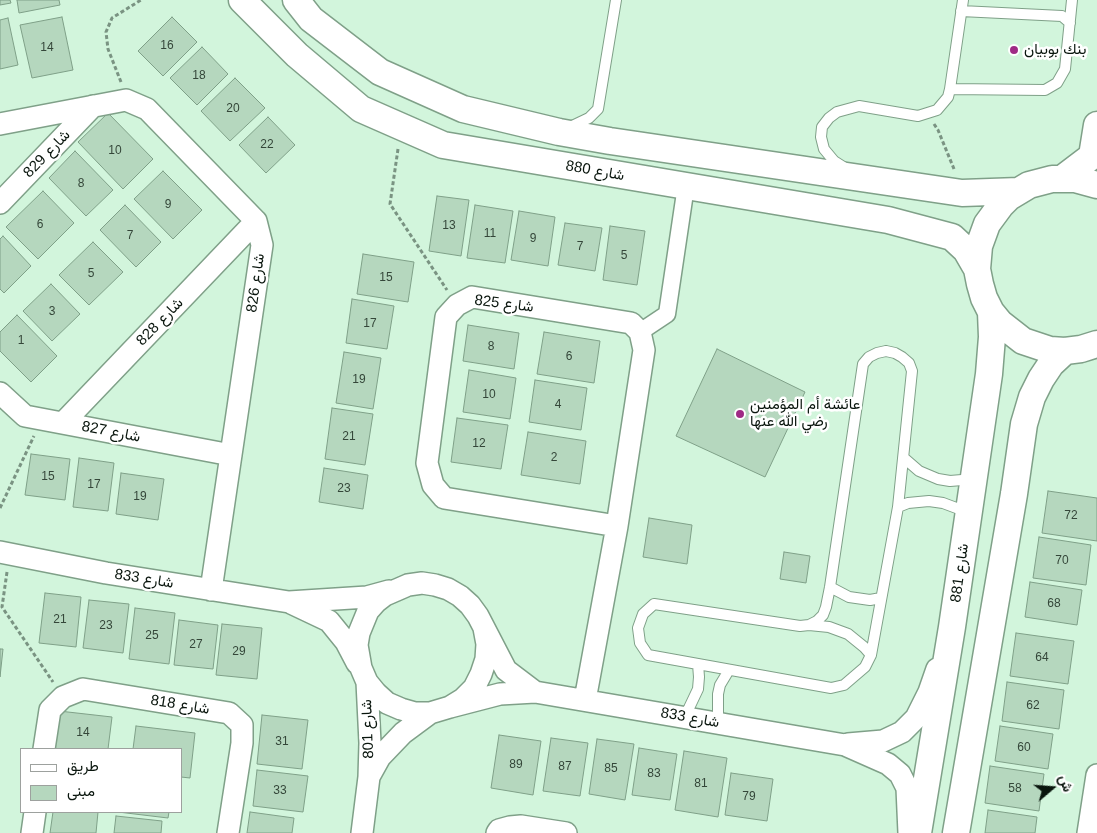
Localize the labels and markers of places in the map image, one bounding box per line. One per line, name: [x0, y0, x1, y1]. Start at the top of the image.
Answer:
place label: بنك بوبيان: [1024, 41, 1086, 59]
marker: بنك بوبيان: [1008, 44, 1020, 56]
place label: عائشة أم المؤمنين رضي الله عنها: [750, 396, 860, 431]
marker: عائشة أم المؤمنين رضي الله عنها: [734, 408, 746, 420]

